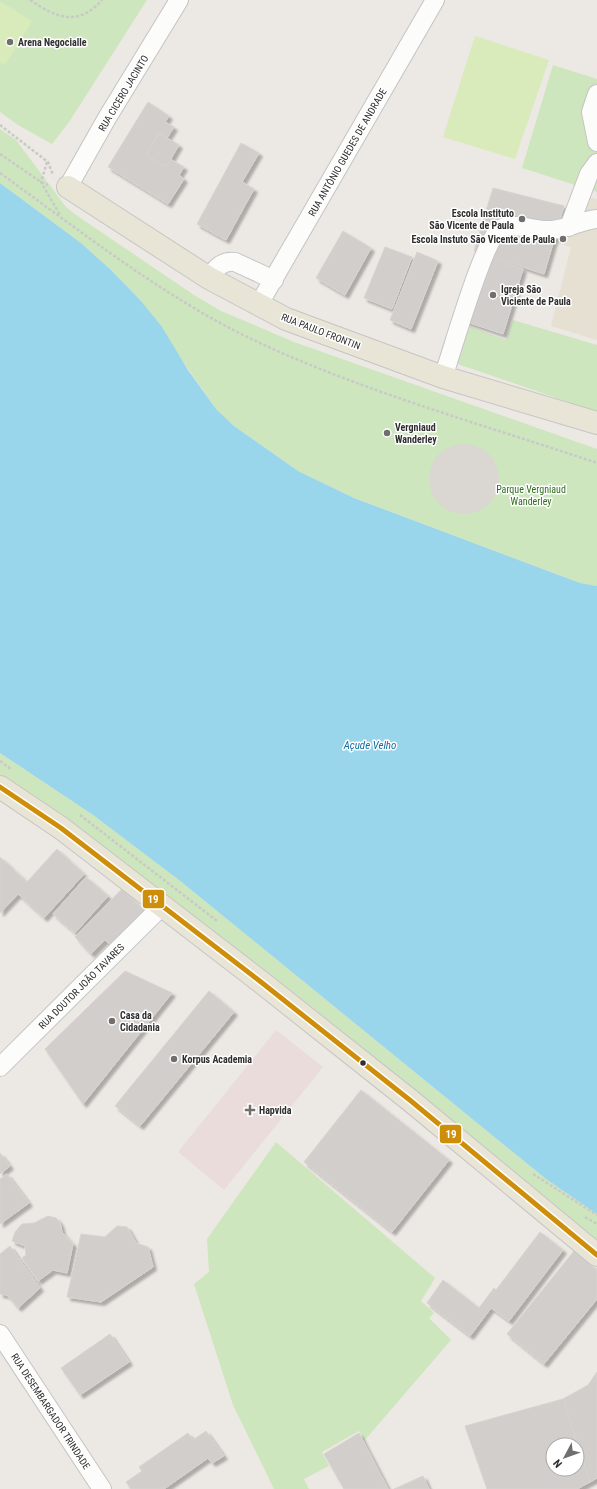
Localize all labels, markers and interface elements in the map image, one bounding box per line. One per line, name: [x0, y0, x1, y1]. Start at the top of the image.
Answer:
marker: Arena Negocialle: [5, 37, 15, 47]
place label: Arena Negocialle: [18, 37, 87, 48]
street label: RUA CICERO JACINTO: [96, 53, 151, 133]
street label: RUA ANTÔNIO GUEDES DE ANDRADE: [305, 86, 389, 218]
place label: Escola Instituto São Vicente de Paula: [429, 208, 514, 231]
marker: Escola Instituto São Vicente de Paula: [517, 214, 527, 224]
place label: Escola Instuto São Vicente de Paula: [411, 234, 555, 245]
marker: Escola Instuto São Vicente de Paula: [558, 234, 568, 244]
place label: Igreja São Viciente de Paula: [501, 284, 571, 307]
marker: Igreja São Viciente de Paula: [488, 290, 498, 300]
street label: RUA PAULO FRONTIN: [280, 311, 362, 352]
place label: Vergniaud Wanderley: [395, 422, 437, 445]
marker: Vergniaud Wanderley: [382, 428, 392, 438]
park label: Parque Vergniaud Wanderley: [496, 484, 566, 507]
water label: Açude Velho: [343, 739, 396, 752]
line badge: 19: [142, 889, 165, 909]
text: 19: [147, 893, 159, 906]
street label: RUA DOUTOR JOÃO TAVARES: [36, 941, 126, 1031]
place label: Casa da Cidadania: [120, 1010, 160, 1033]
marker: Casa da Cidadania: [107, 1016, 117, 1026]
marker: Korpus Academia: [169, 1054, 179, 1064]
place label: Korpus Academia: [182, 1054, 252, 1065]
unlabelled marker: [358, 1058, 368, 1068]
marker: Hapvida: [244, 1104, 256, 1116]
place label: Hapvida: [259, 1105, 292, 1116]
line badge: 19: [439, 1124, 462, 1144]
text: 19: [445, 1128, 457, 1141]
street label: RUA DESEMBARGADOR TRINDADE: [9, 1351, 92, 1471]
north arrow: [545, 1437, 585, 1477]
text: N: [551, 1456, 565, 1470]

